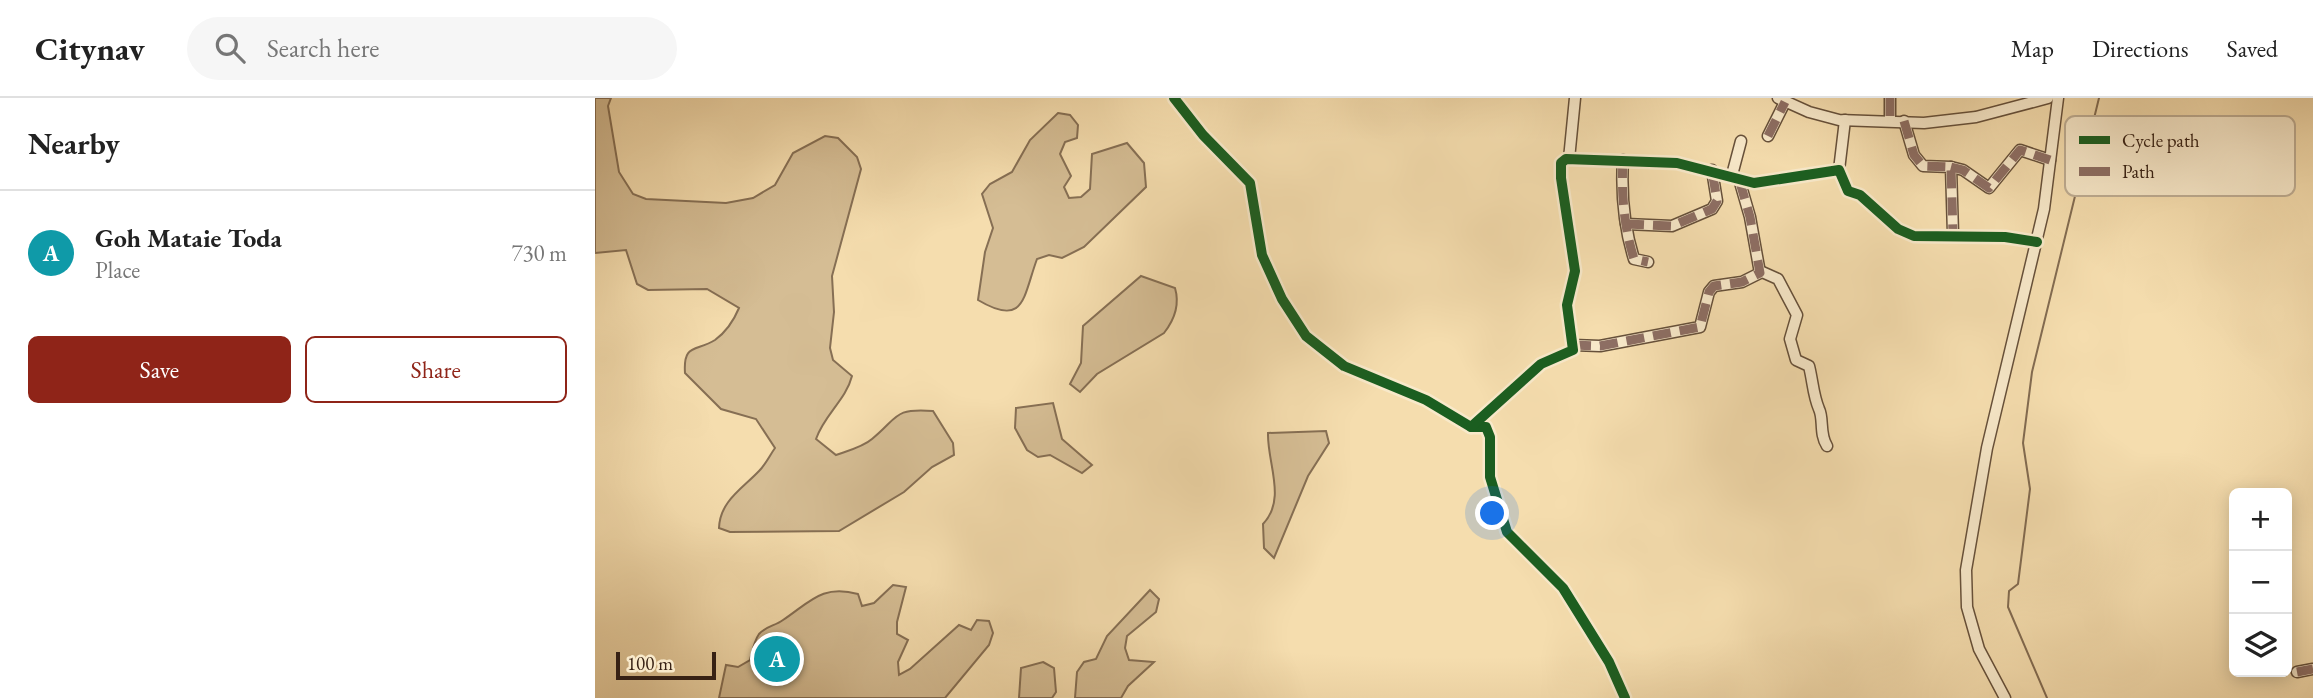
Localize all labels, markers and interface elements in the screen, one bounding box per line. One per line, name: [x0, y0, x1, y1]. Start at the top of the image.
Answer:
search box: [187, 17, 677, 80]
text: Citynav: [35, 27, 145, 70]
icon: search: [211, 29, 249, 67]
text: Search here: [267, 31, 379, 65]
text: Map: [2011, 33, 2054, 64]
text: Directions: [2092, 33, 2189, 64]
text: Saved: [2227, 33, 2278, 64]
legend: [2065, 116, 2295, 196]
text: Nearby: [28, 124, 120, 163]
text: Cycle path: [2122, 128, 2200, 153]
text: Path: [2122, 159, 2155, 184]
text: Goh Mataie Toda: [95, 221, 282, 255]
text: A: [43, 238, 59, 268]
text: 730 m: [511, 238, 567, 268]
text: Place: [95, 255, 140, 285]
button: Save: [28, 336, 291, 403]
button: Share: [305, 336, 567, 403]
map controls: [2229, 488, 2292, 677]
button: +: [2229, 488, 2292, 551]
your location: [1475, 496, 1509, 530]
button: −: [2229, 551, 2292, 614]
button: layers: [2229, 614, 2292, 677]
pin: A: [754, 633, 800, 685]
scale bar: [616, 649, 716, 681]
text: 100 m: [627, 651, 673, 676]

